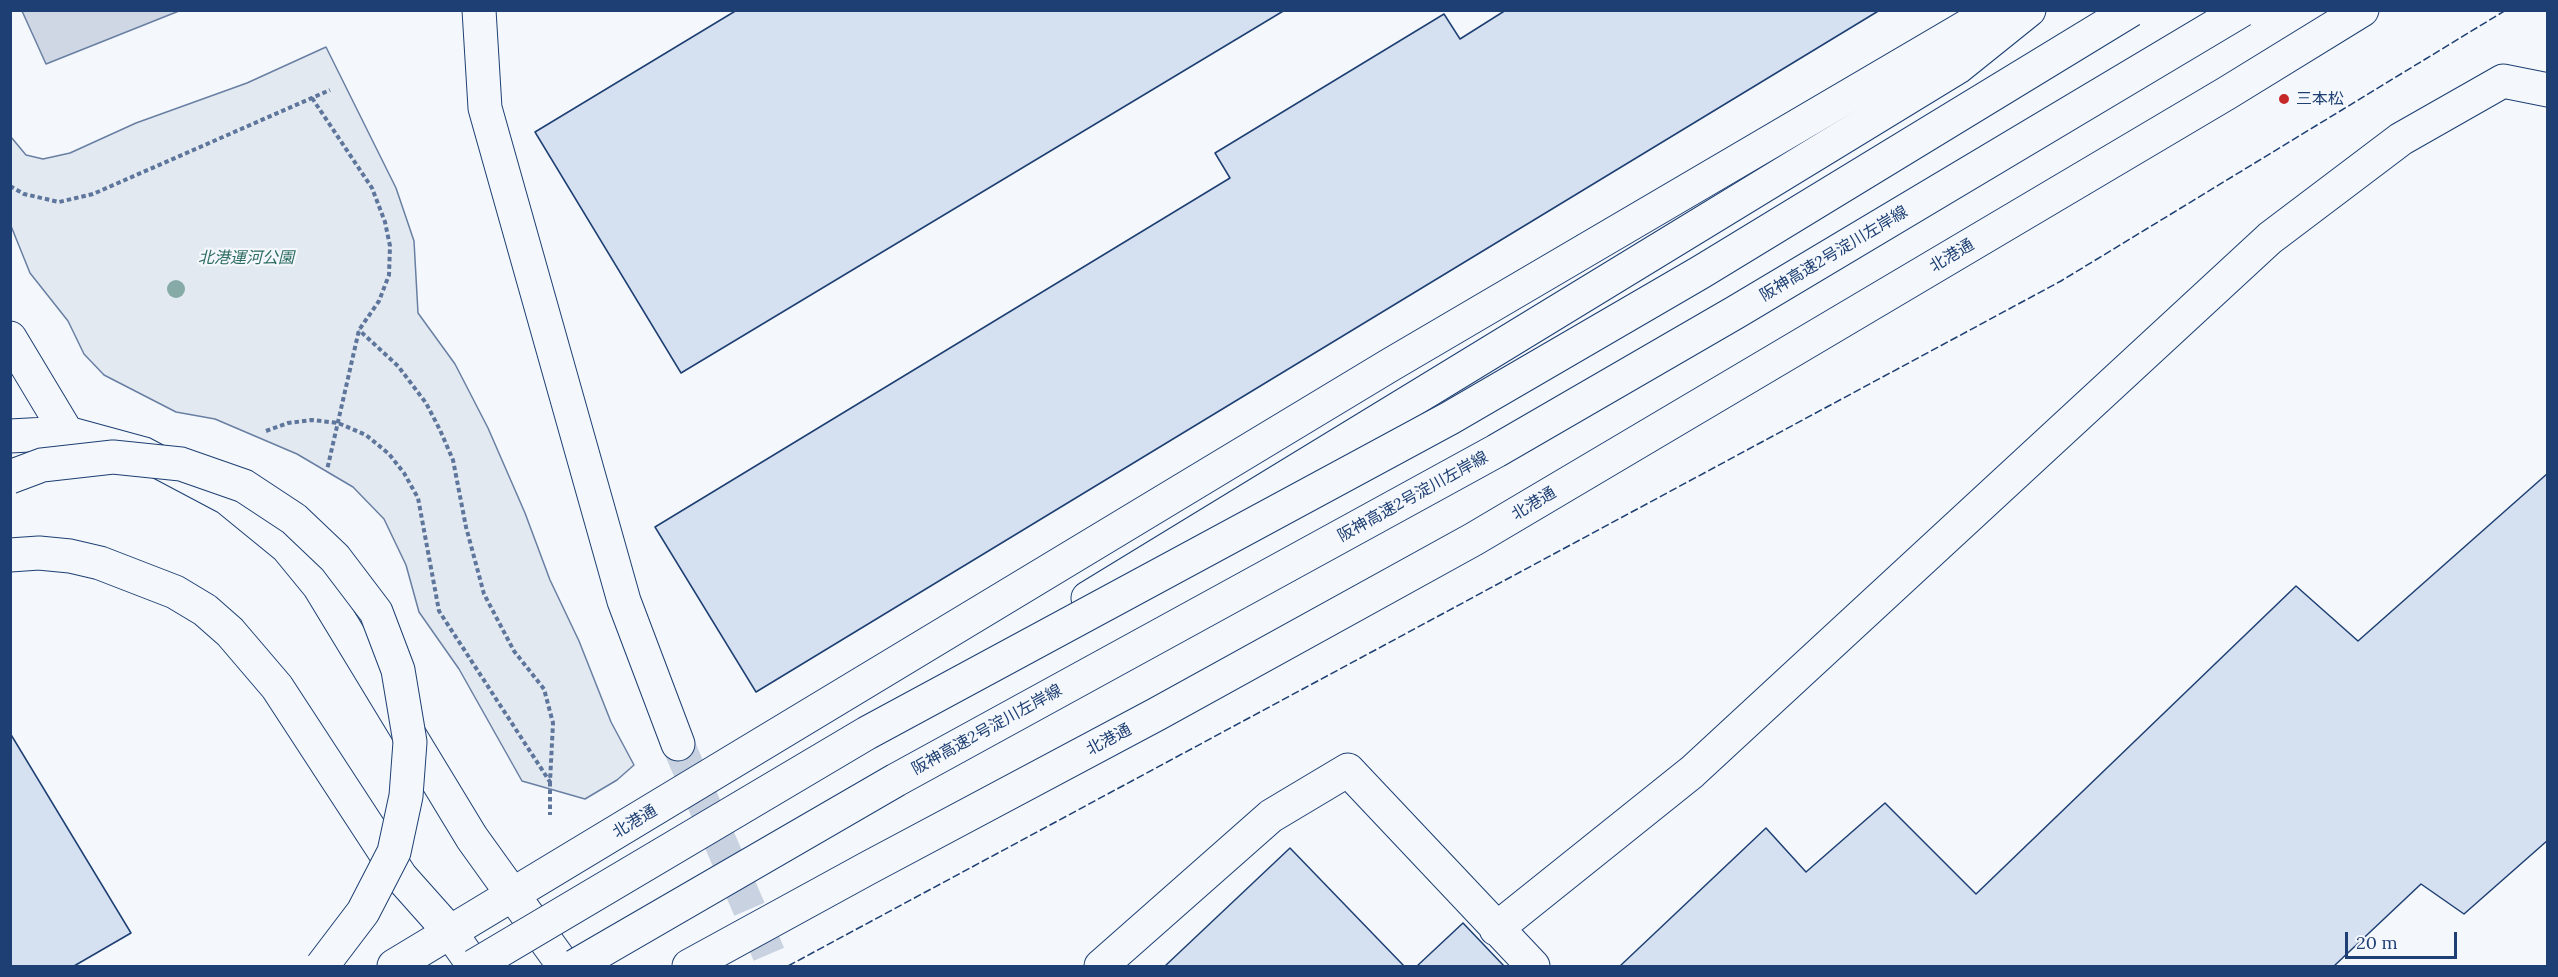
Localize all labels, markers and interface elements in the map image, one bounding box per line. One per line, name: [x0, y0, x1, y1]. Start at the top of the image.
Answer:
place label: 三本松: [2296, 89, 2344, 109]
marker: 三本松: [2277, 92, 2291, 106]
street label: 阪神高速2号淀川左岸線: [1757, 202, 1911, 306]
street label: 北港通: [1926, 235, 1978, 277]
park label: 北港運河公園: [198, 248, 294, 268]
street label: 阪神高速2号淀川左岸線: [1335, 448, 1491, 546]
street label: 北港通: [1508, 483, 1560, 525]
street label: 阪神高速2号淀川左岸線: [909, 681, 1065, 779]
street label: 北港通: [1083, 720, 1135, 760]
street label: 北港通: [609, 801, 661, 843]
scale bar: [2348, 920, 2460, 958]
text: 20 m: [2356, 931, 2398, 954]

